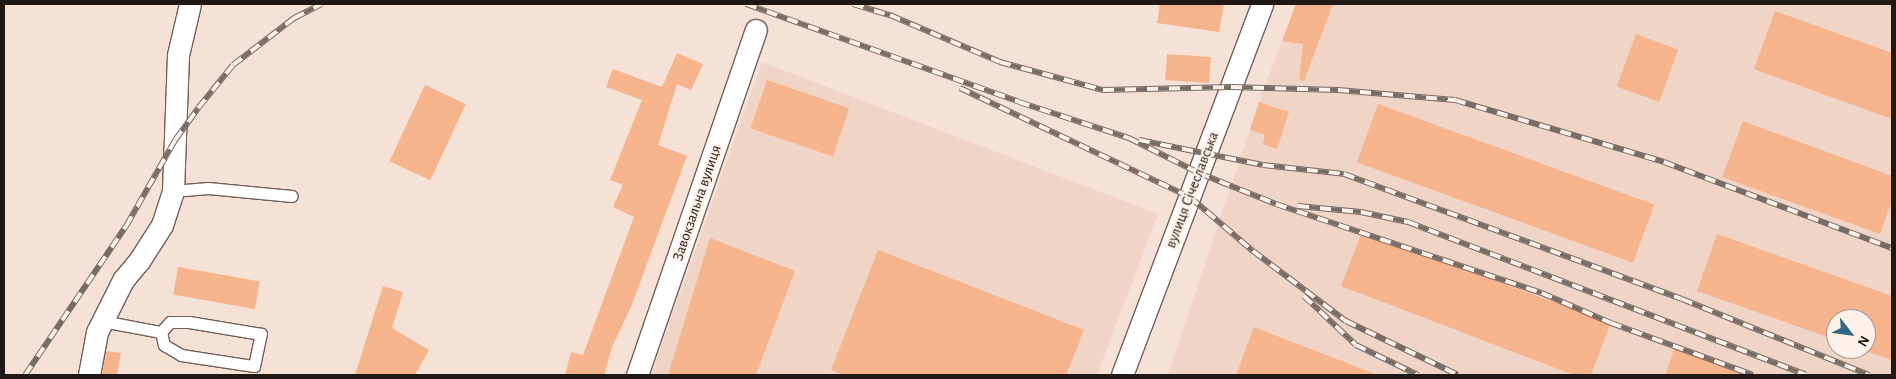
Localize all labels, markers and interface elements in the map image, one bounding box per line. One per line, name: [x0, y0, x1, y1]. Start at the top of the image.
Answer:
street label: вулиця Січеславська: [1162, 129, 1222, 251]
street label: Завокзальна вулиця: [669, 143, 725, 263]
north arrow: [1826, 309, 1876, 359]
text: N: [1855, 333, 1872, 349]

